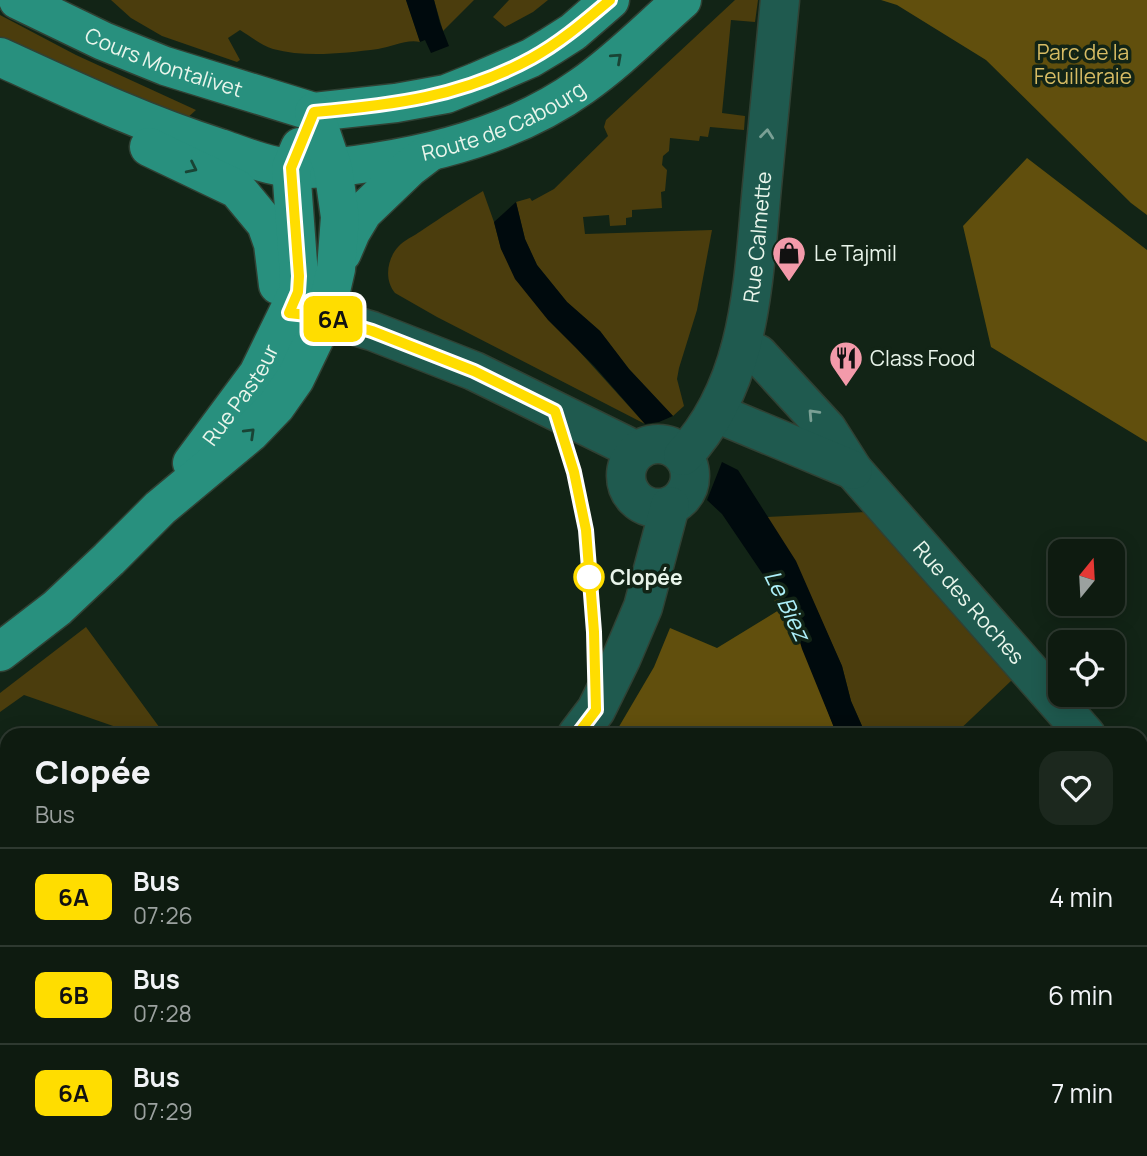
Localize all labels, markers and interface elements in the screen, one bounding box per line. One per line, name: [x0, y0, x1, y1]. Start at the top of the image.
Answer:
street label: Cours Montalivet: [80, 20, 246, 103]
park label: Parc de la Feuilleraie: [1034, 38, 1132, 90]
one-way arrow: [609, 54, 622, 66]
street label: Route de Cabourg: [419, 74, 590, 167]
one-way arrow: [759, 128, 774, 139]
one-way arrow: [185, 159, 197, 173]
street label: Rue Calmette: [736, 170, 777, 305]
shop icon: Le Tajmil: [770, 234, 808, 283]
place label: Le Tajmil: [814, 239, 897, 267]
line badge: 6A: [302, 296, 364, 342]
text: 6A: [317, 302, 349, 335]
street label: Rue Pasteur: [196, 339, 285, 451]
restaurant icon: Class Food: [827, 339, 865, 388]
place label: Class Food: [870, 344, 975, 372]
one-way arrow: [809, 409, 822, 422]
one-way arrow: [242, 428, 255, 441]
street label: Rue des Roches: [908, 535, 1031, 670]
north arrow: [1048, 539, 1125, 616]
map controls: [1048, 539, 1125, 707]
marker: Clopée: [574, 562, 604, 592]
place label: Clopée: [610, 563, 683, 591]
water label: Le Biez: [757, 564, 820, 648]
button: locate: [1048, 630, 1125, 707]
text: Clopée: [35, 749, 151, 794]
button: heart: [1039, 751, 1113, 825]
text: Bus: [35, 798, 75, 830]
text: Bus: [133, 863, 180, 899]
text: 4 min: [1049, 879, 1113, 915]
text: 6A: [58, 880, 89, 913]
text: 07:26: [133, 899, 193, 931]
text: Bus: [133, 961, 180, 997]
text: 6 min: [1048, 977, 1113, 1013]
text: 6B: [58, 978, 89, 1011]
text: 07:28: [133, 997, 192, 1029]
text: Bus: [133, 1059, 180, 1095]
text: 7 min: [1051, 1075, 1113, 1111]
text: 6A: [58, 1076, 89, 1109]
text: 07:29: [133, 1095, 193, 1127]

